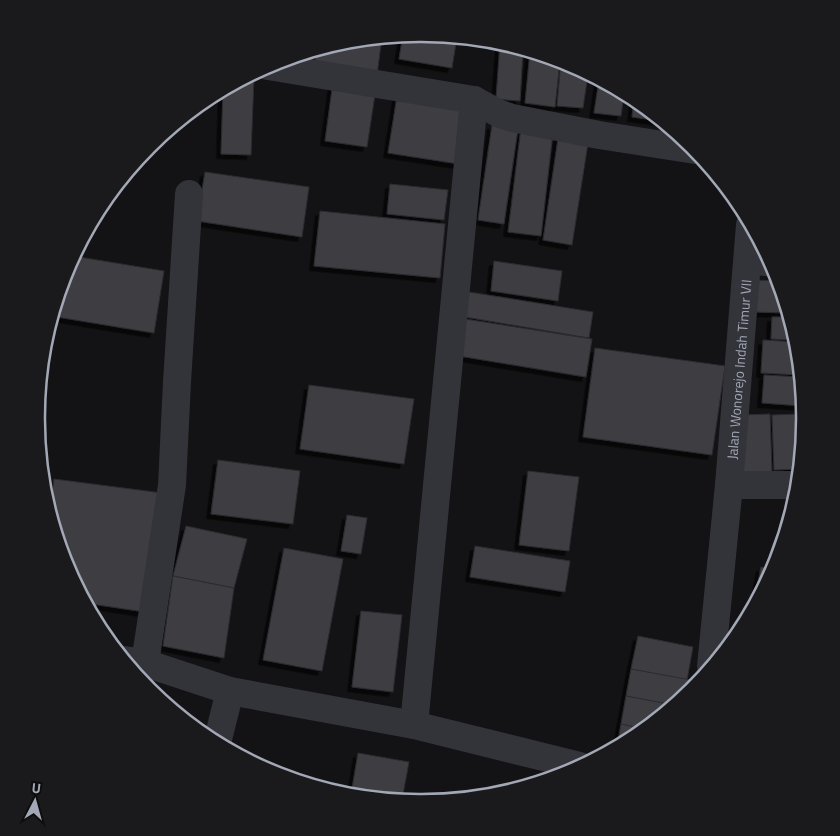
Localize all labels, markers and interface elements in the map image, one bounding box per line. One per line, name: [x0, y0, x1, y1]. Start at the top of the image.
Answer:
street label: Jalan Wonorejo Indah Timur VII: [721, 278, 756, 460]
north arrow: [10, 776, 60, 826]
text: U: [31, 777, 42, 798]

